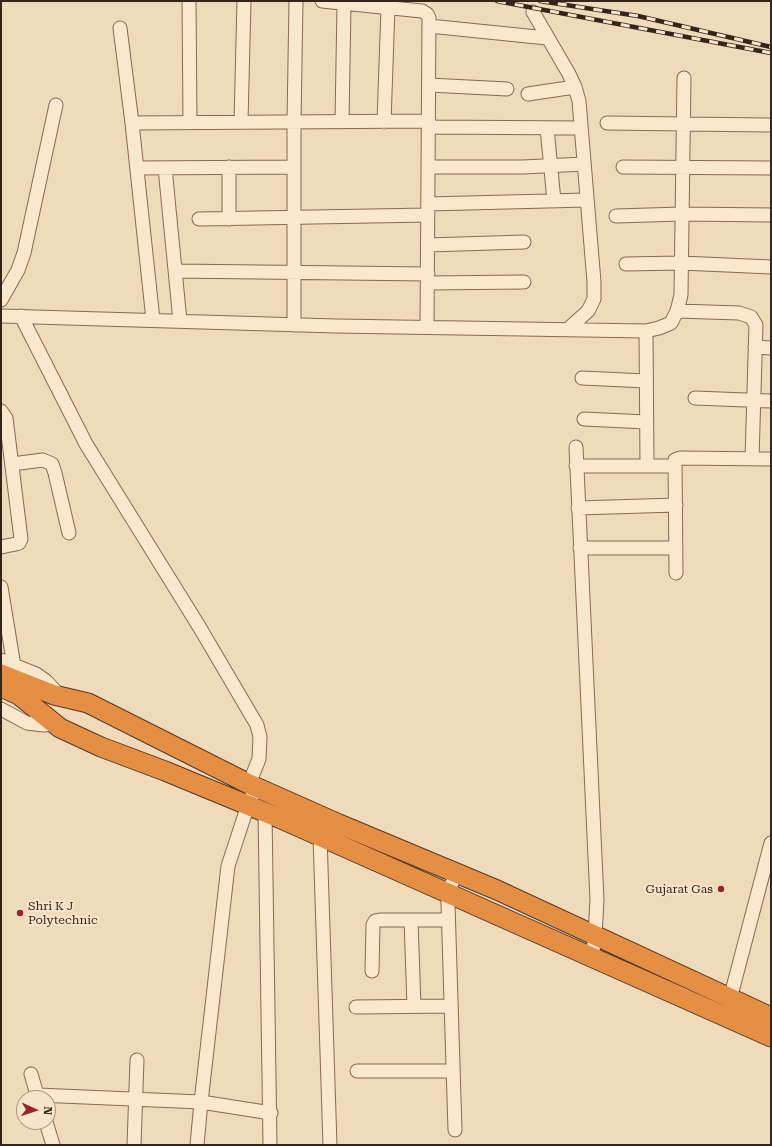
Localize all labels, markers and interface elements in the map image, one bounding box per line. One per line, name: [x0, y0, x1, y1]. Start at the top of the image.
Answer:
place label: Gujarat Gas: [645, 882, 713, 896]
marker: Gujarat Gas: [716, 884, 726, 894]
place label: Shri K J Polytechnic: [28, 899, 98, 927]
marker: Shri K J Polytechnic: [15, 908, 25, 918]
north arrow: [16, 1090, 56, 1130]
text: N: [41, 1106, 54, 1115]

